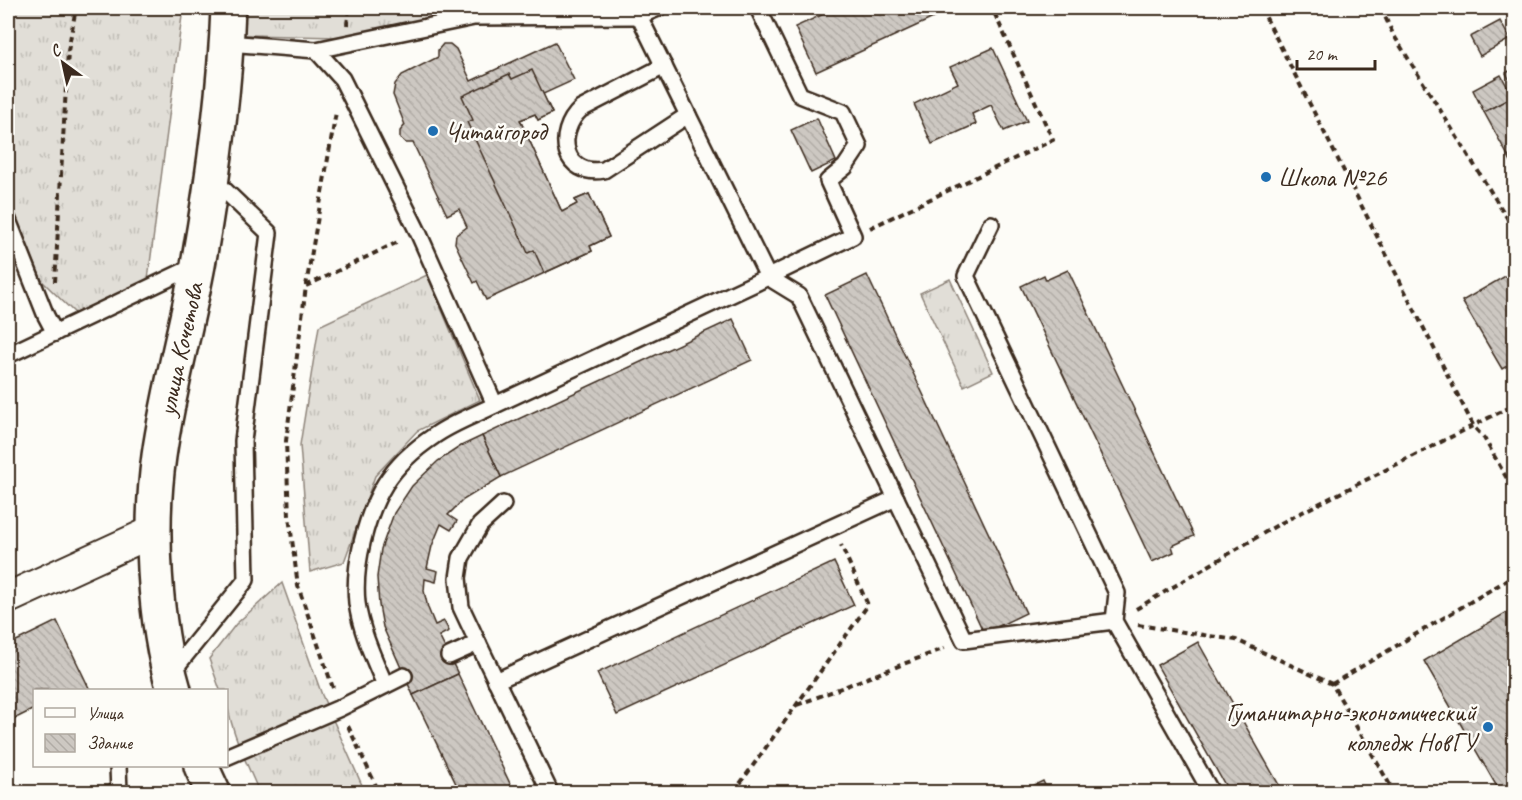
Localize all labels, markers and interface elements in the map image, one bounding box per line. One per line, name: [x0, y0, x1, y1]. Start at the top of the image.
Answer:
north arrow: [33, 33, 93, 93]
scale bar: [1297, 33, 1375, 71]
text: С: [47, 40, 66, 62]
text: 20 m: [1306, 43, 1339, 65]
place label: Читайгород: [445, 115, 549, 148]
marker: Читайгород: [426, 124, 440, 138]
place label: Школа №26: [1278, 161, 1388, 194]
marker: Школа №26: [1259, 170, 1273, 184]
street label: улица Кочетова: [150, 278, 211, 420]
legend: [33, 689, 228, 767]
place label: Гуманитарно-экономический колледж НовГУ: [1226, 696, 1480, 759]
text: Улица: [87, 702, 124, 724]
marker: Гуманитарно-экономический колледж НовГУ: [1481, 720, 1495, 734]
text: Здание: [87, 732, 133, 754]

